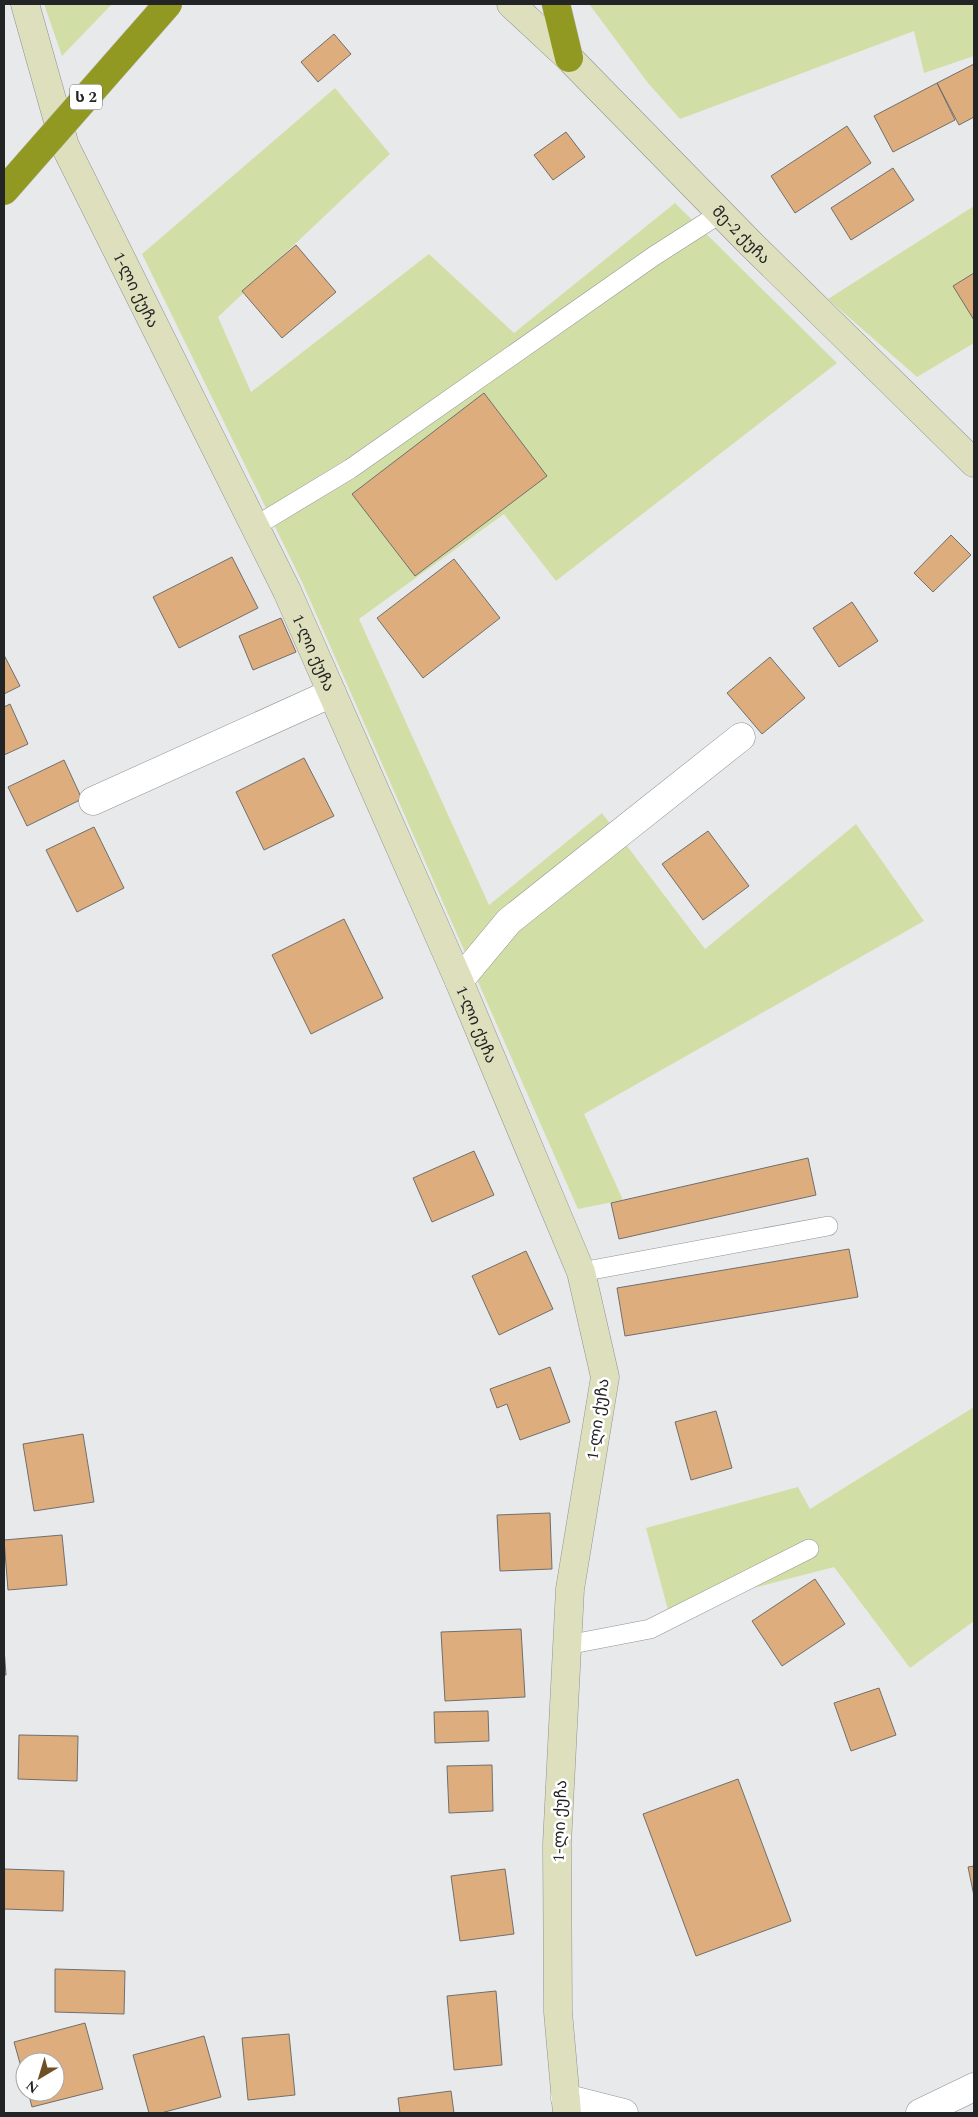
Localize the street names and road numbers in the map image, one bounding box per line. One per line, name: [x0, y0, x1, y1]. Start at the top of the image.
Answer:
road number: ს 2: [70, 84, 102, 110]
street label: მე-2 ქუჩა: [706, 200, 776, 270]
street label: 1-ლი ქუჩა: [107, 248, 165, 332]
street label: 1-ლი ქუჩა: [286, 610, 341, 695]
street label: 1-ლი ქუჩა: [449, 982, 503, 1067]
street label: 1-ლი ქუჩა: [580, 1377, 616, 1461]
street label: 1-ლი ქუჩა: [547, 1780, 573, 1862]

